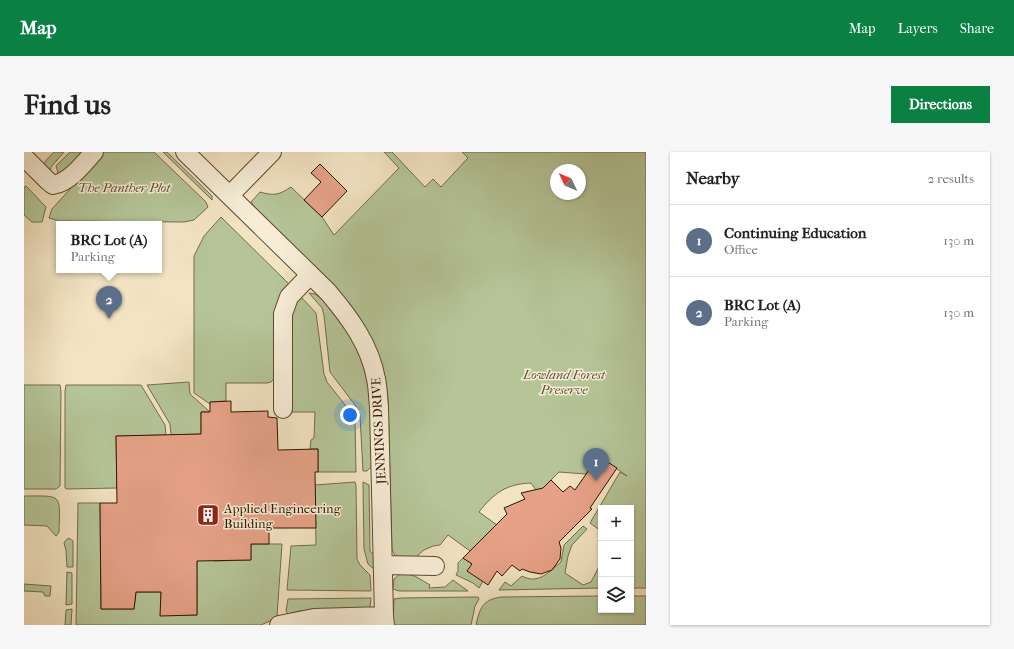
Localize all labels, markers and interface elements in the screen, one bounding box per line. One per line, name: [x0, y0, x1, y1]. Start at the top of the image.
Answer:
text: Map: [20, 17, 56, 39]
text: Map: [849, 20, 876, 37]
text: Layers: [898, 20, 938, 37]
text: Share: [960, 20, 994, 37]
button: Directions: [891, 86, 990, 123]
text: Find us: [24, 88, 111, 121]
north arrow: [550, 164, 586, 200]
text: Nearby: [686, 168, 740, 188]
text: 2 results: [928, 171, 974, 186]
park label: The Panther Plot: [78, 180, 171, 195]
popup: [56, 221, 162, 273]
text: Continuing Education: [724, 224, 867, 242]
text: BRC Lot (A): [71, 231, 147, 249]
text: 1: [697, 233, 701, 248]
text: 130 m: [943, 233, 974, 248]
text: Office: [724, 242, 758, 257]
text: Parking: [71, 249, 115, 264]
pin: 2: [96, 286, 122, 319]
text: BRC Lot (A): [724, 296, 801, 314]
text: 2: [696, 305, 702, 320]
text: 130 m: [943, 305, 974, 320]
text: Parking: [724, 314, 768, 329]
park label: Lowland Forest Preserve: [522, 367, 606, 397]
street label: JENNINGS DRIVE: [368, 377, 389, 486]
your location: [340, 405, 360, 425]
pin: 1: [583, 448, 609, 481]
place label: Applied Engineering Building: [223, 501, 342, 531]
building icon: Applied Engineering Building: [195, 502, 221, 528]
map controls: [598, 505, 634, 613]
button: +: [598, 505, 634, 541]
button: −: [598, 541, 634, 577]
button: layers: [598, 577, 634, 613]

